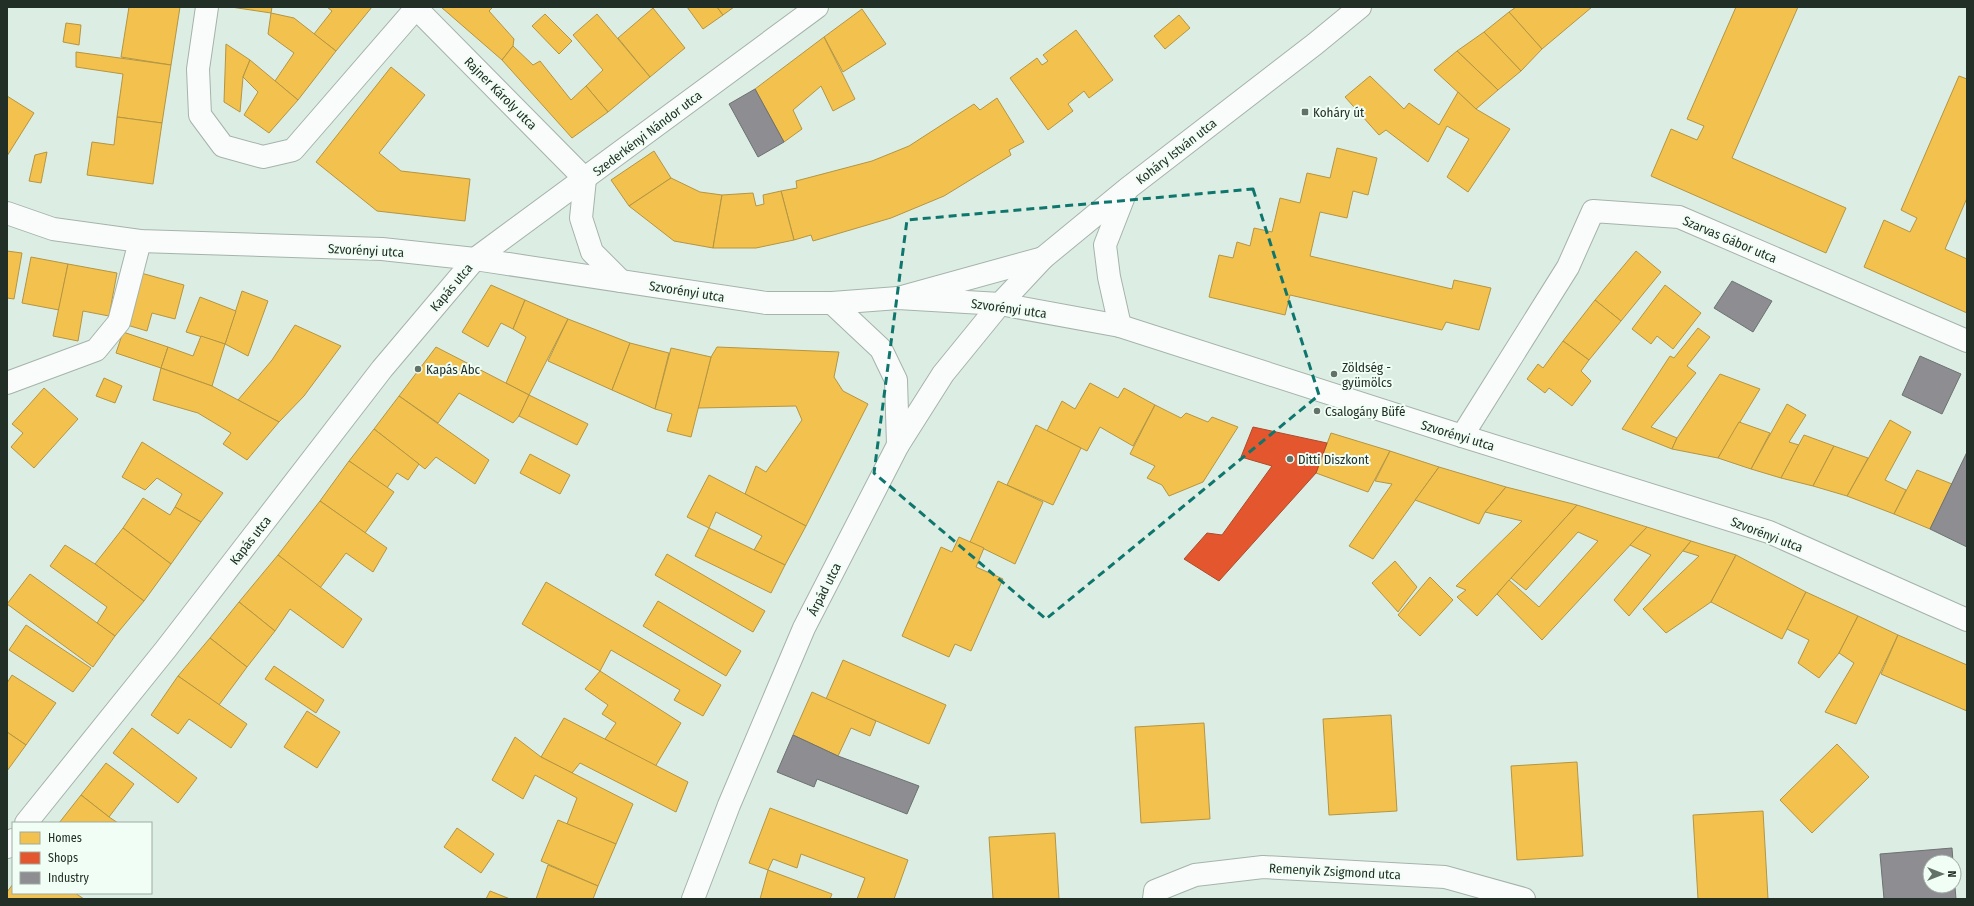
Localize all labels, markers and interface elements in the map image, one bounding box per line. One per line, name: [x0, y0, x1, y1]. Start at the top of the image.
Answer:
street label: Rajner Károly utca: [461, 54, 540, 133]
street label: Szederkényi Nándor utca: [590, 88, 705, 179]
place label: Koháry út: [1313, 105, 1365, 120]
marker: Koháry út: [1300, 107, 1310, 117]
street label: Koháry István utca: [1133, 115, 1219, 187]
street label: Szarvas Gábor utca: [1681, 213, 1779, 266]
street label: Szvorényi utca: [328, 241, 404, 260]
street label: Kapás utca: [427, 260, 476, 314]
street label: Szvorényi utca: [648, 278, 726, 305]
street label: Szvorényi utca: [970, 296, 1048, 321]
place label: Zöldség - gyümölcs: [1342, 360, 1392, 390]
place label: Kapás Abc: [426, 362, 481, 377]
marker: Kapás Abc: [413, 364, 423, 374]
marker: Zöldség - gyümölcs: [1329, 369, 1339, 379]
place label: Csalogány Büfé: [1325, 404, 1405, 419]
marker: Csalogány Büfé: [1312, 406, 1322, 416]
street label: Szvorényi utca: [1419, 417, 1496, 454]
place label: Ditti Diszkont: [1298, 452, 1370, 467]
marker: Ditti Diszkont: [1285, 454, 1295, 464]
street label: Kapás utca: [227, 513, 274, 568]
street label: Szvorényi utca: [1729, 514, 1805, 555]
street label: Árpád utca: [805, 560, 844, 618]
legend: [12, 822, 152, 894]
text: Homes: [48, 831, 82, 845]
text: Shops: [48, 851, 78, 865]
north arrow: [1922, 854, 1962, 894]
street label: Remenyik Zsigmond utca: [1269, 861, 1401, 882]
text: Industry: [48, 871, 89, 885]
text: N: [1945, 871, 1958, 877]

